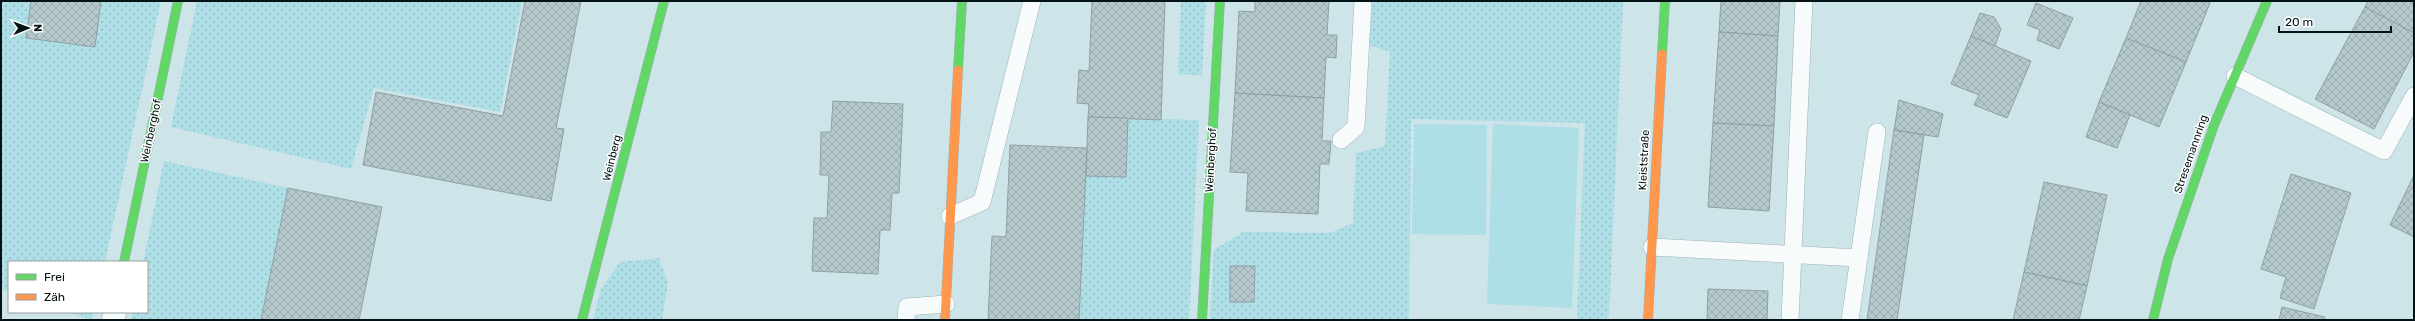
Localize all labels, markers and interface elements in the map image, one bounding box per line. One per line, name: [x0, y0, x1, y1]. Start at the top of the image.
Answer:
north arrow: [8, 8, 48, 48]
scale bar: [2279, 8, 2391, 34]
text: 20 m: [2285, 15, 2313, 29]
text: N: [31, 24, 44, 32]
street label: Weinberghof: [138, 97, 164, 164]
street label: Stresemannring: [2171, 113, 2211, 195]
street label: Weinberghof: [1203, 127, 1219, 193]
street label: Kleiststraße: [1636, 129, 1652, 191]
street label: Weinberg: [600, 133, 624, 183]
legend: [8, 261, 148, 313]
text: Frei: [44, 270, 65, 284]
text: Zäh: [44, 290, 65, 304]

